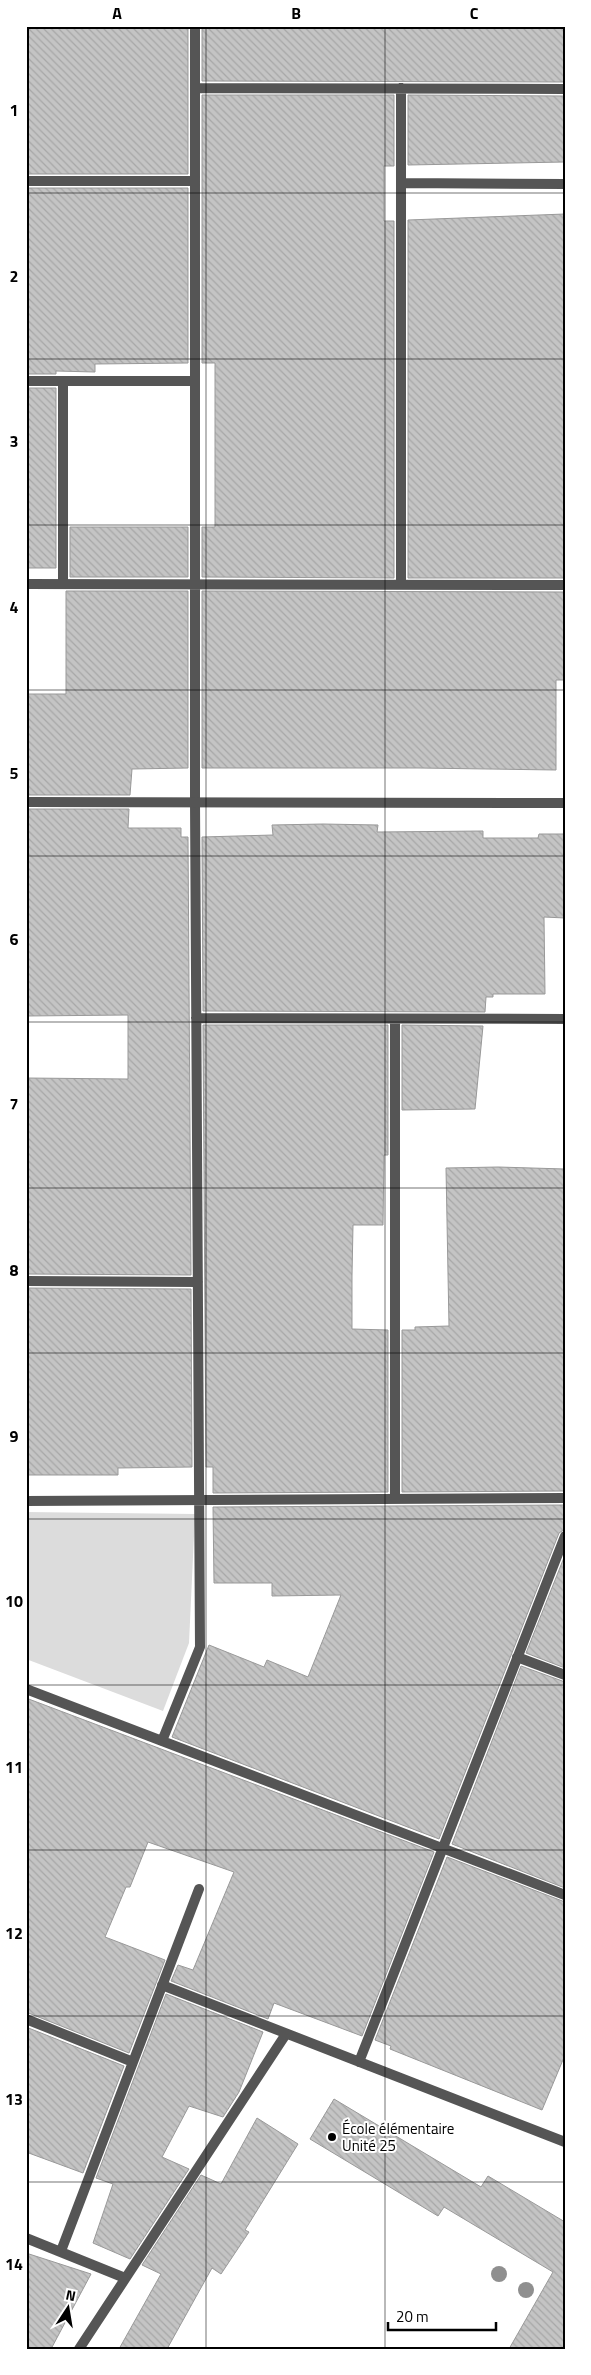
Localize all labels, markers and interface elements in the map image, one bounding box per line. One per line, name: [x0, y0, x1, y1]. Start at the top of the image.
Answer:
text: A: [112, 1, 122, 25]
text: B: [291, 1, 301, 25]
text: C: [470, 1, 479, 25]
text: 1: [10, 98, 18, 122]
text: 2: [10, 264, 18, 288]
text: 3: [10, 429, 18, 453]
text: 4: [10, 595, 19, 619]
text: 5: [10, 761, 19, 785]
text: 6: [10, 927, 19, 951]
text: 7: [10, 1092, 18, 1116]
text: 8: [10, 1258, 19, 1282]
text: 9: [10, 1424, 19, 1448]
text: 10: [5, 1589, 23, 1613]
text: 11: [5, 1755, 23, 1779]
text: 12: [5, 1921, 23, 1945]
text: 13: [5, 2087, 23, 2111]
place label: École élémentaire Unité 25: [342, 2117, 454, 2157]
marker: École élémentaire Unité 25: [326, 2131, 338, 2143]
text: 14: [5, 2252, 23, 2276]
north arrow: [42, 2282, 92, 2332]
text: N: [64, 2284, 78, 2306]
scale bar: [388, 2300, 496, 2332]
text: 20 m: [396, 2305, 429, 2328]

